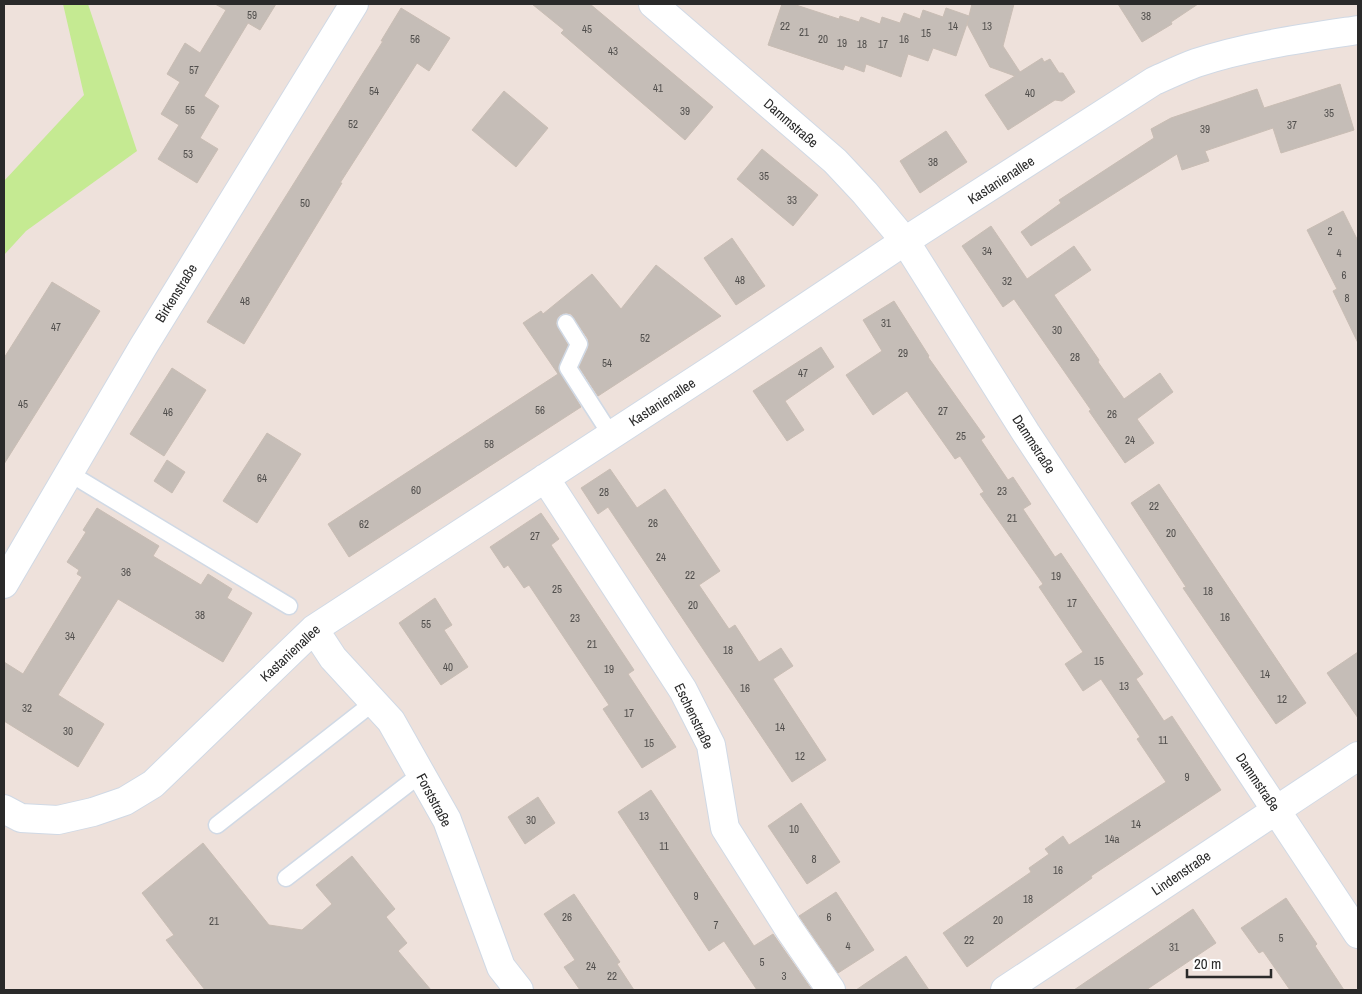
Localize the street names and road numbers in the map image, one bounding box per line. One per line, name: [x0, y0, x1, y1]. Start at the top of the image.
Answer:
street label: Dammstraße: [760, 94, 822, 152]
street label: Kastanienallee: [964, 152, 1038, 208]
street label: Birkenstraße: [151, 260, 201, 326]
street label: Kastanienallee: [625, 374, 699, 430]
street label: Dammstraße: [1008, 411, 1060, 477]
street label: Kastanienallee: [256, 621, 324, 685]
street label: Eschenstraße: [670, 680, 718, 752]
street label: Dammstraße: [1232, 749, 1284, 815]
street label: Forststraße: [412, 770, 456, 830]
street label: Lindenstraße: [1148, 847, 1214, 899]

